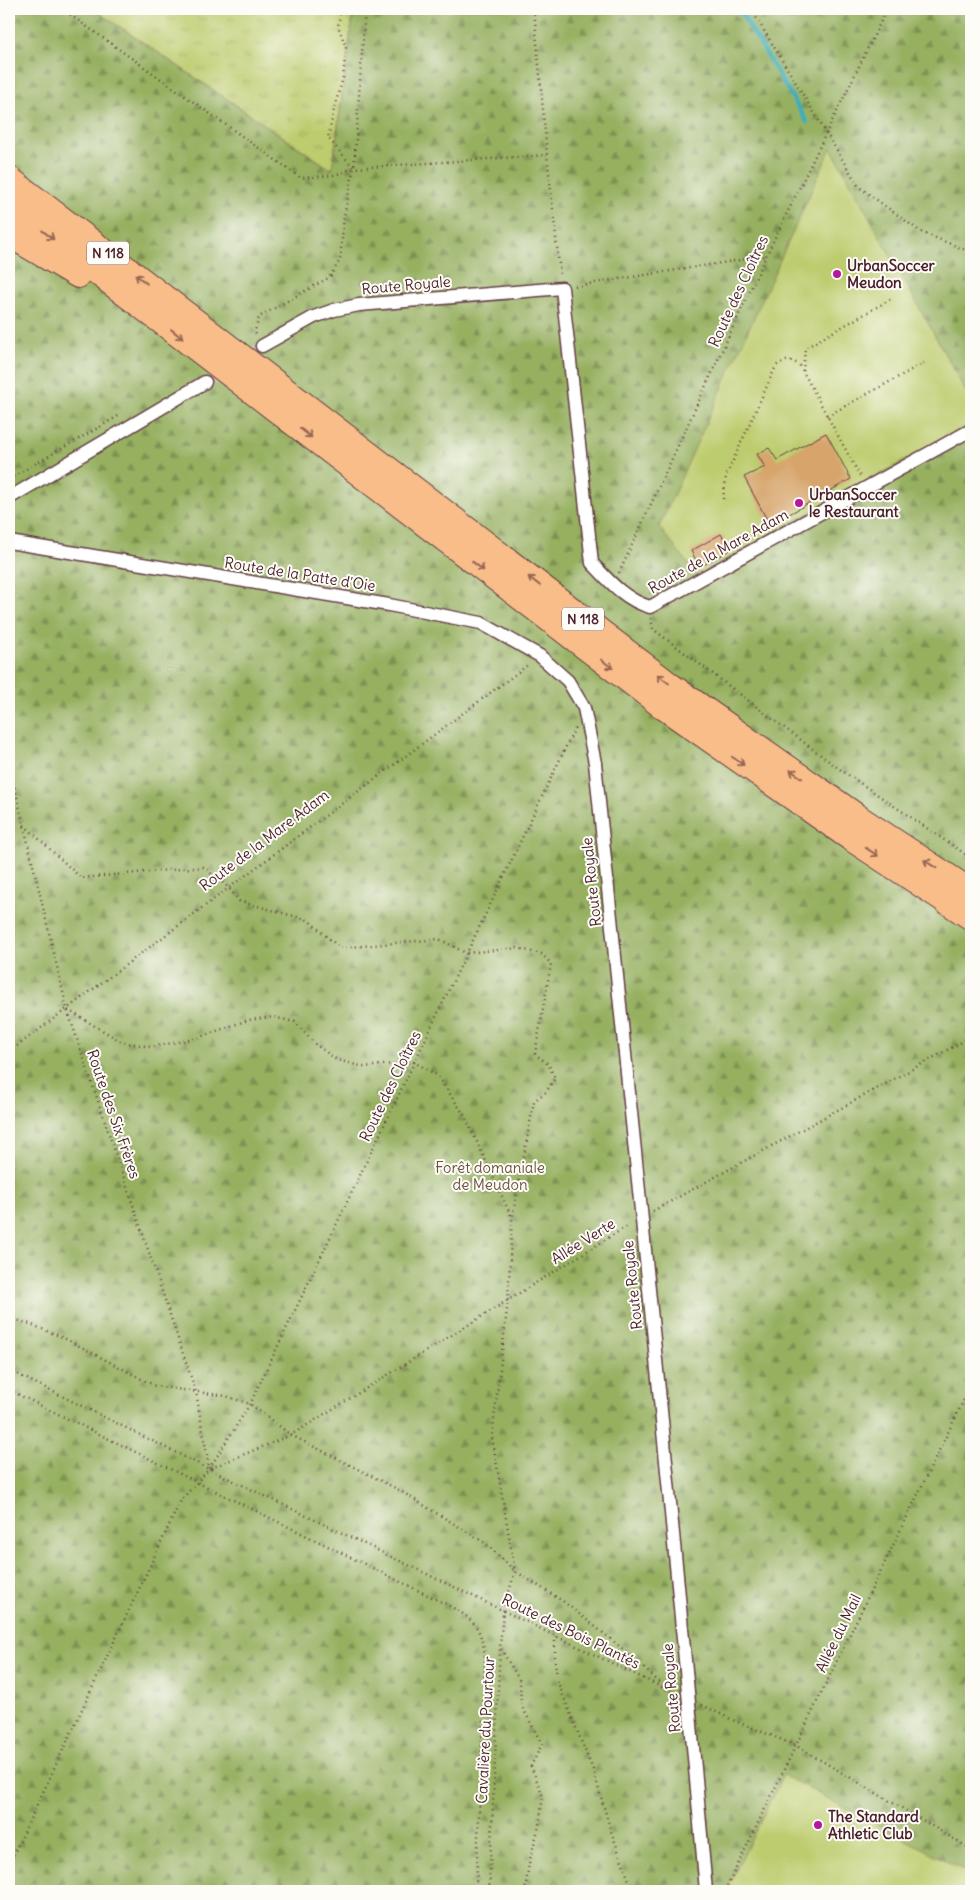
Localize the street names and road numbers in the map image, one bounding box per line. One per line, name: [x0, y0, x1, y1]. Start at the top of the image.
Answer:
street label: Route des Cloîtres: [704, 232, 772, 350]
road number: N 118: [87, 242, 129, 264]
street label: Route Royale: [361, 272, 451, 298]
street label: Route de la Mare Adam: [645, 505, 791, 597]
street label: Route de la Patte d'Oie: [223, 553, 377, 595]
road number: N 118: [562, 608, 604, 630]
street label: Route de la Mare Adam: [196, 785, 332, 895]
street label: Route Royale: [577, 836, 605, 928]
street label: Route des Cloîtres: [355, 1027, 425, 1145]
street label: Route des Six Frères: [83, 1047, 145, 1181]
street label: Allée Verte: [547, 1214, 619, 1268]
street label: Route Royale: [618, 1239, 646, 1331]
street label: Route des Bois Plantés: [499, 1589, 643, 1673]
street label: Allée du Mail: [811, 1591, 865, 1675]
street label: Route Royale: [658, 1643, 684, 1733]
street label: Cavalière du Pourtour: [472, 1656, 498, 1804]

